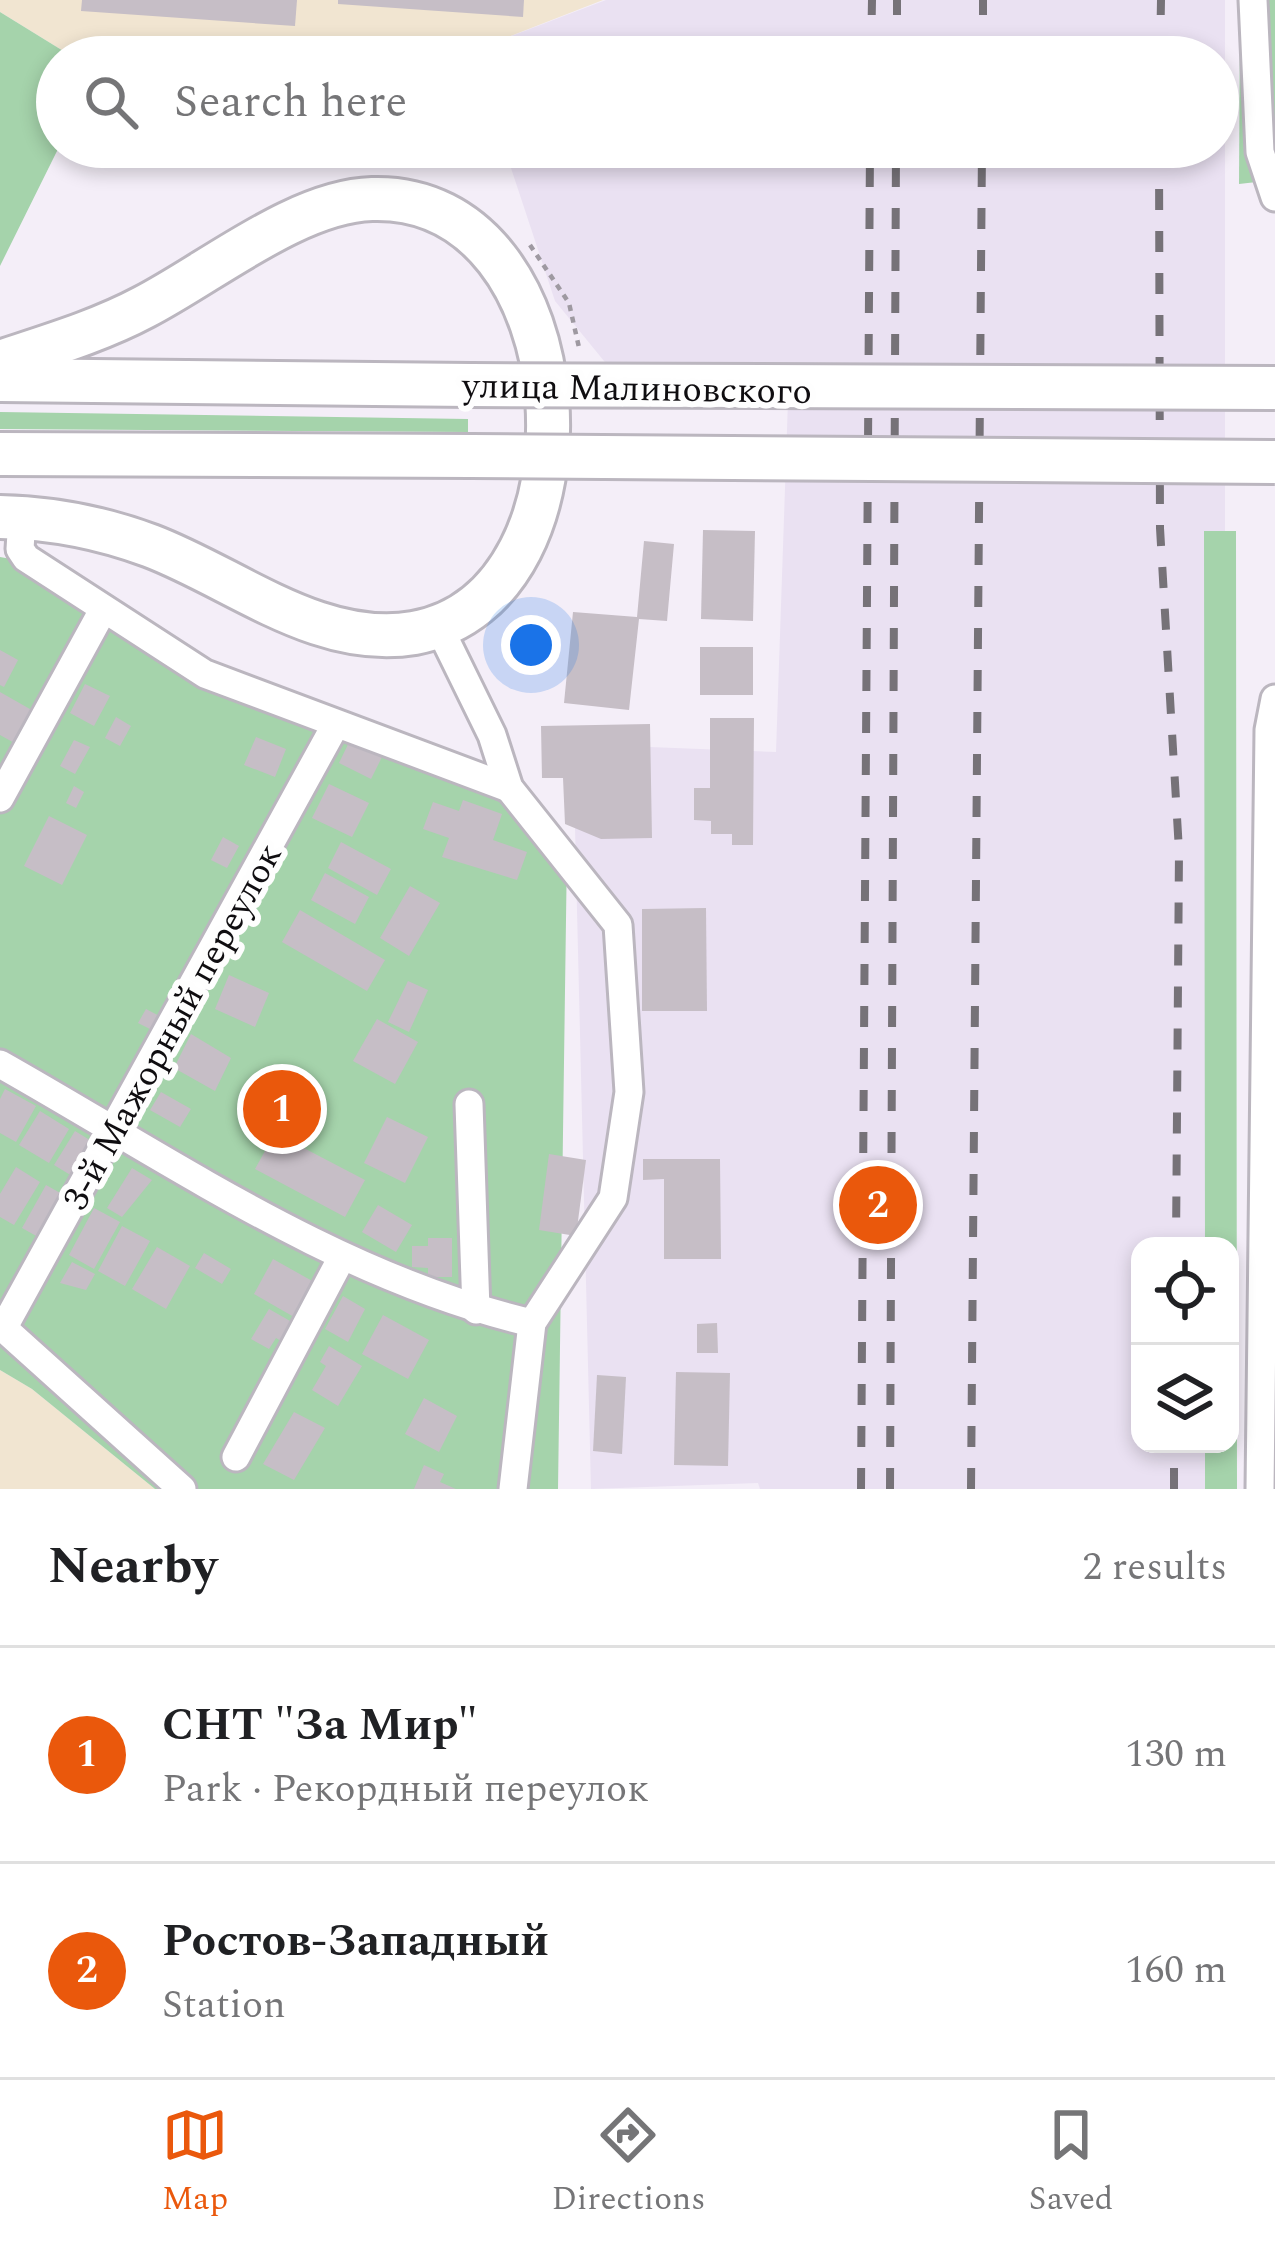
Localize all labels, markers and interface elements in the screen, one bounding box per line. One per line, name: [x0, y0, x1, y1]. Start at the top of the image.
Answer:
search box: [36, 36, 1239, 168]
text: Search here: [174, 68, 407, 137]
icon: search: [78, 69, 144, 135]
street label: улица Малиновского: [461, 359, 812, 420]
your location: [501, 615, 561, 675]
street label: 3-й Мажорный переулок: [49, 834, 297, 1221]
pin: 1: [243, 1064, 321, 1154]
pin: 2: [839, 1160, 917, 1250]
map controls: [1131, 1237, 1239, 1453]
button: locate: [1131, 1237, 1239, 1345]
button: layers: [1131, 1345, 1239, 1453]
text: Nearby: [48, 1528, 217, 1606]
text: 2 results: [1083, 1538, 1227, 1597]
text: СНТ "За Мир": [162, 1691, 478, 1760]
text: 1: [76, 1725, 98, 1784]
text: 130 m: [1125, 1725, 1227, 1784]
text: Park · Рекордный переулок: [162, 1760, 649, 1819]
text: Ростов-Западный: [162, 1907, 549, 1976]
text: 2: [76, 1941, 98, 2000]
text: 160 m: [1125, 1941, 1227, 2000]
text: Station: [162, 1976, 286, 2035]
tab: Map: [162, 2102, 228, 2224]
tab: Directions: [551, 2102, 705, 2224]
tab: Saved: [1029, 2102, 1113, 2224]

